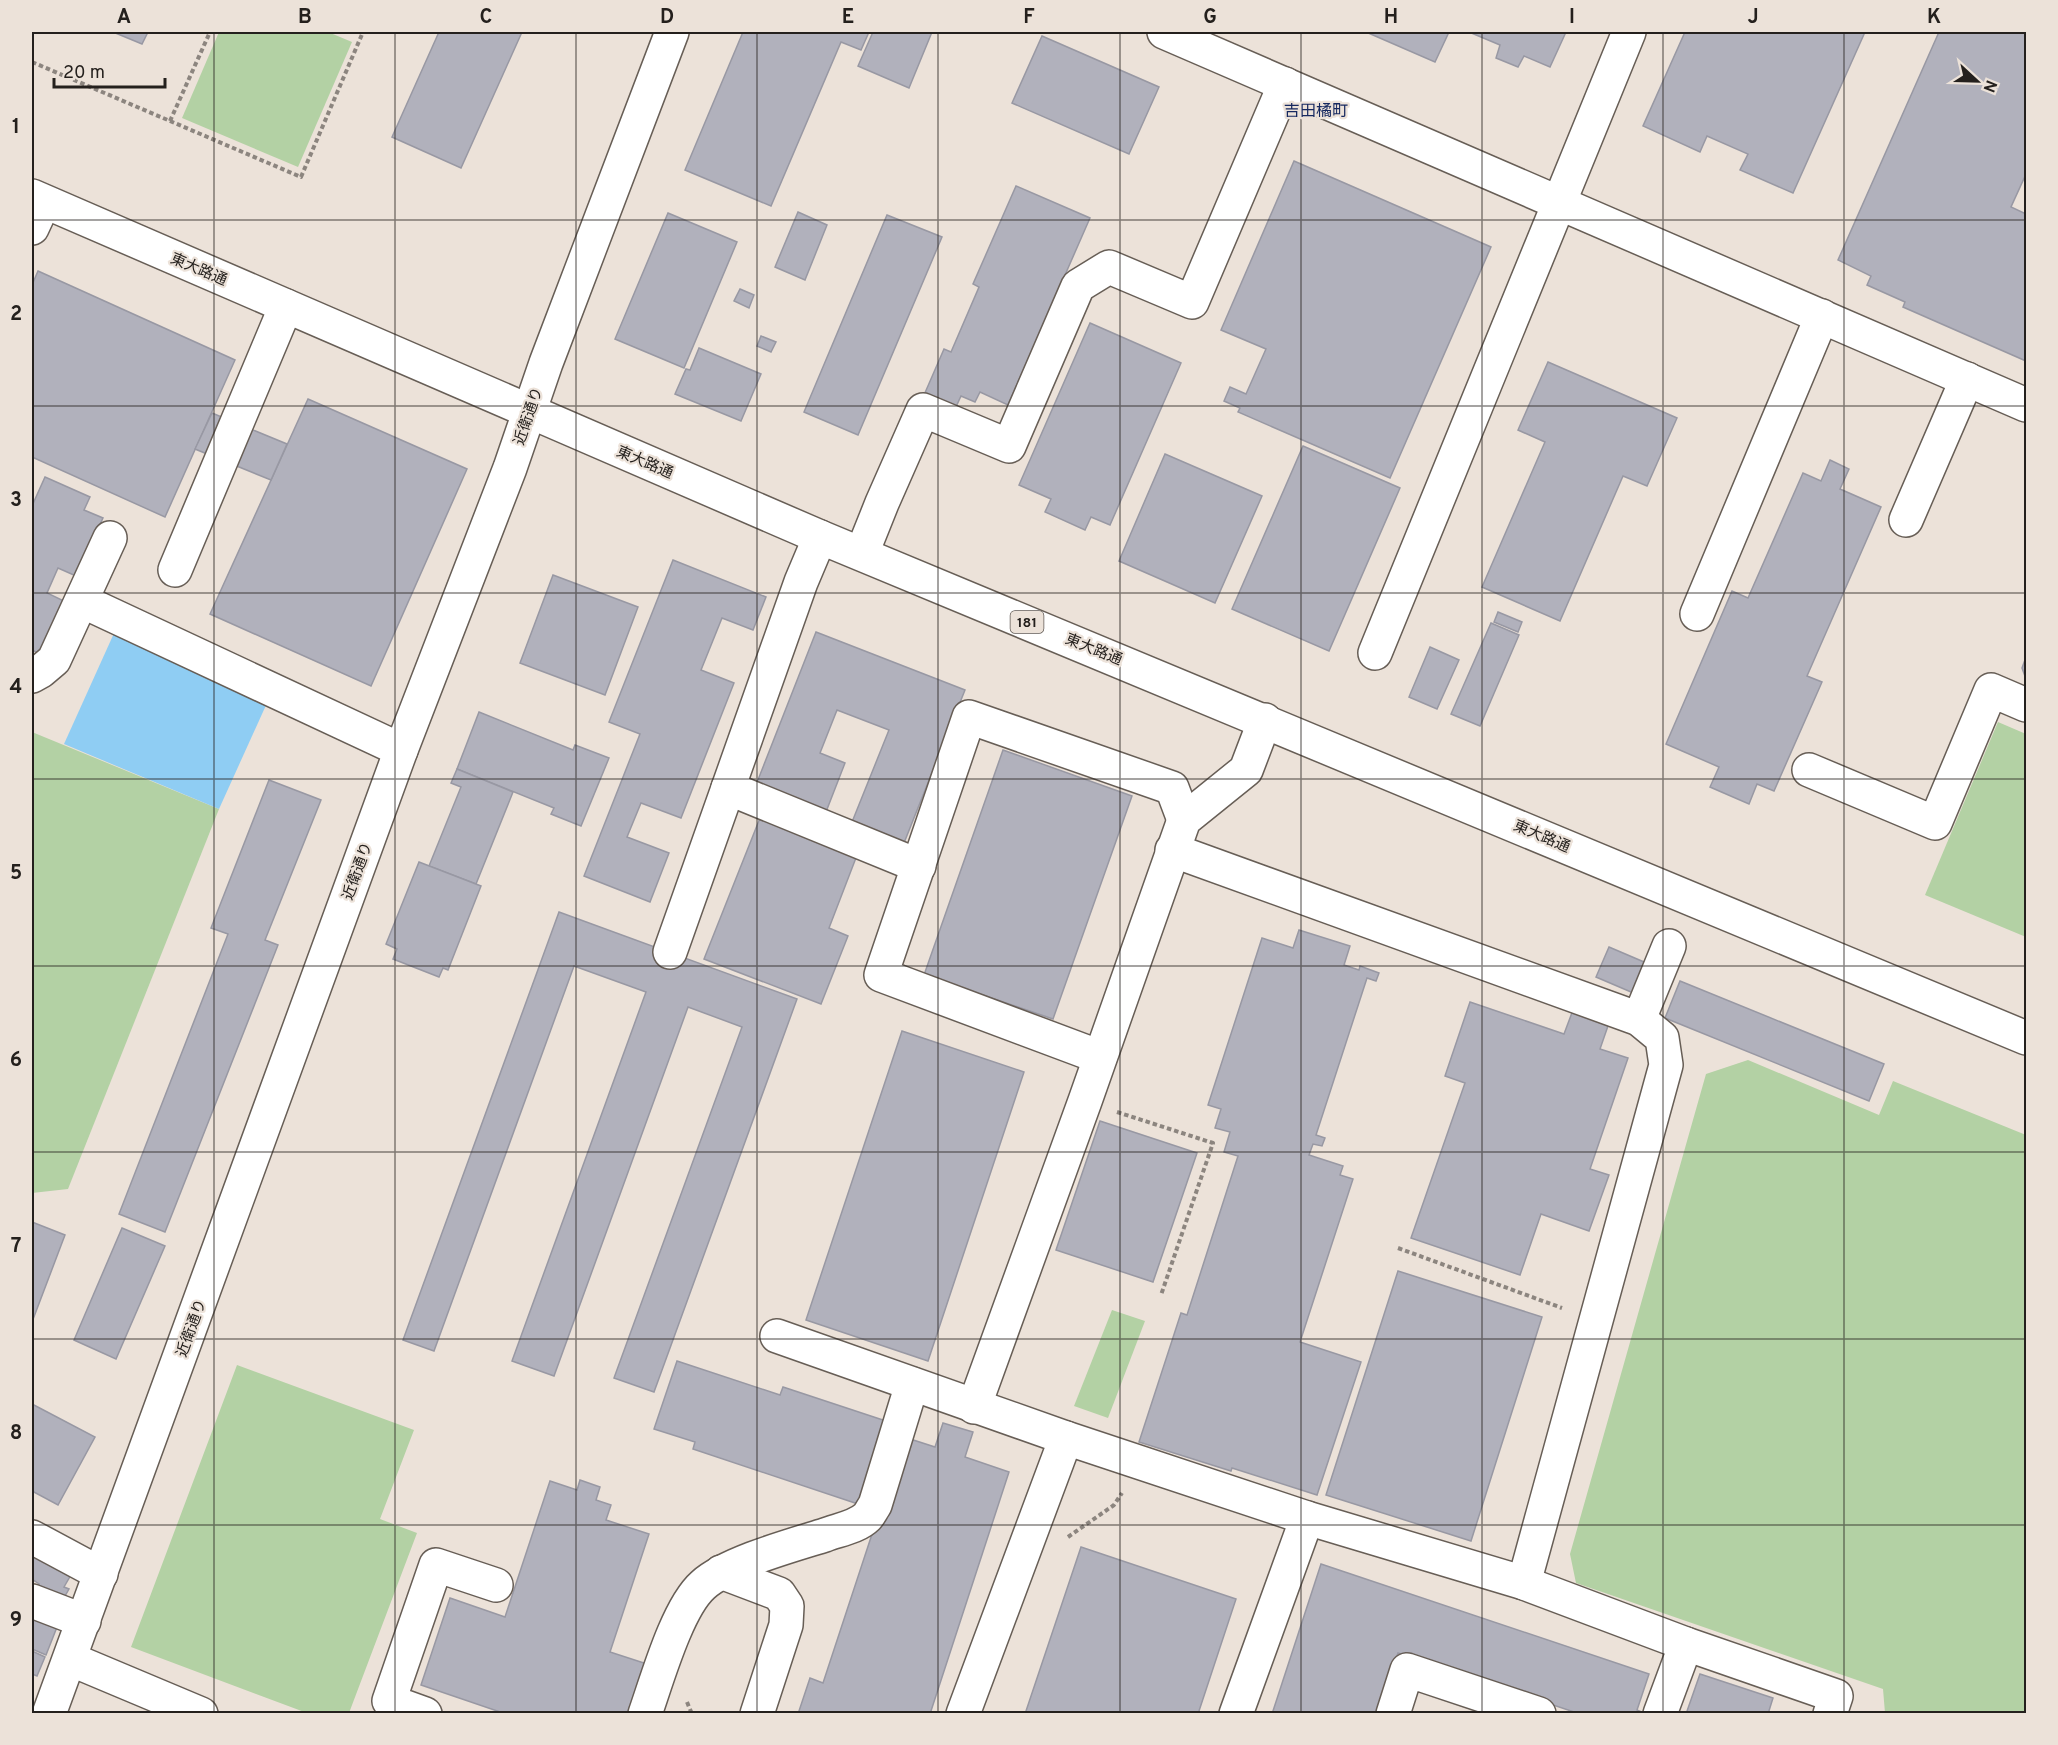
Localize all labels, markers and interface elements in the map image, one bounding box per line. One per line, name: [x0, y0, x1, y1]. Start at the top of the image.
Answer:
text: A: [117, 5, 131, 31]
text: B: [298, 5, 312, 31]
text: C: [480, 5, 492, 31]
text: D: [660, 5, 674, 31]
text: E: [842, 5, 854, 31]
text: F: [1023, 5, 1035, 31]
text: G: [1203, 5, 1217, 31]
text: H: [1384, 5, 1398, 31]
text: I: [1569, 5, 1575, 31]
text: J: [1747, 5, 1759, 31]
text: K: [1927, 5, 1941, 31]
scale bar: [54, 51, 165, 89]
north arrow: [1947, 51, 2007, 111]
text: 20 m: [63, 62, 105, 85]
text: N: [1978, 77, 2000, 95]
district label: 吉田橘町: [1284, 102, 1348, 122]
text: 1: [12, 115, 20, 141]
street label: 東大路通: [167, 250, 230, 291]
text: 2: [10, 302, 22, 328]
street label: 近衛通り: [511, 385, 548, 448]
street label: 東大路通: [613, 443, 676, 484]
text: 3: [10, 488, 22, 514]
road number: 181: [1010, 611, 1044, 633]
street label: 東大路通: [1062, 630, 1125, 670]
text: 4: [10, 675, 22, 701]
street label: 東大路通: [1510, 817, 1573, 858]
street label: 近衛通り: [339, 840, 378, 903]
text: 5: [10, 861, 22, 887]
text: 6: [10, 1048, 22, 1074]
text: 7: [11, 1234, 21, 1260]
street label: 近衛通り: [173, 1297, 212, 1360]
text: 8: [10, 1421, 22, 1447]
text: 9: [10, 1608, 22, 1634]

